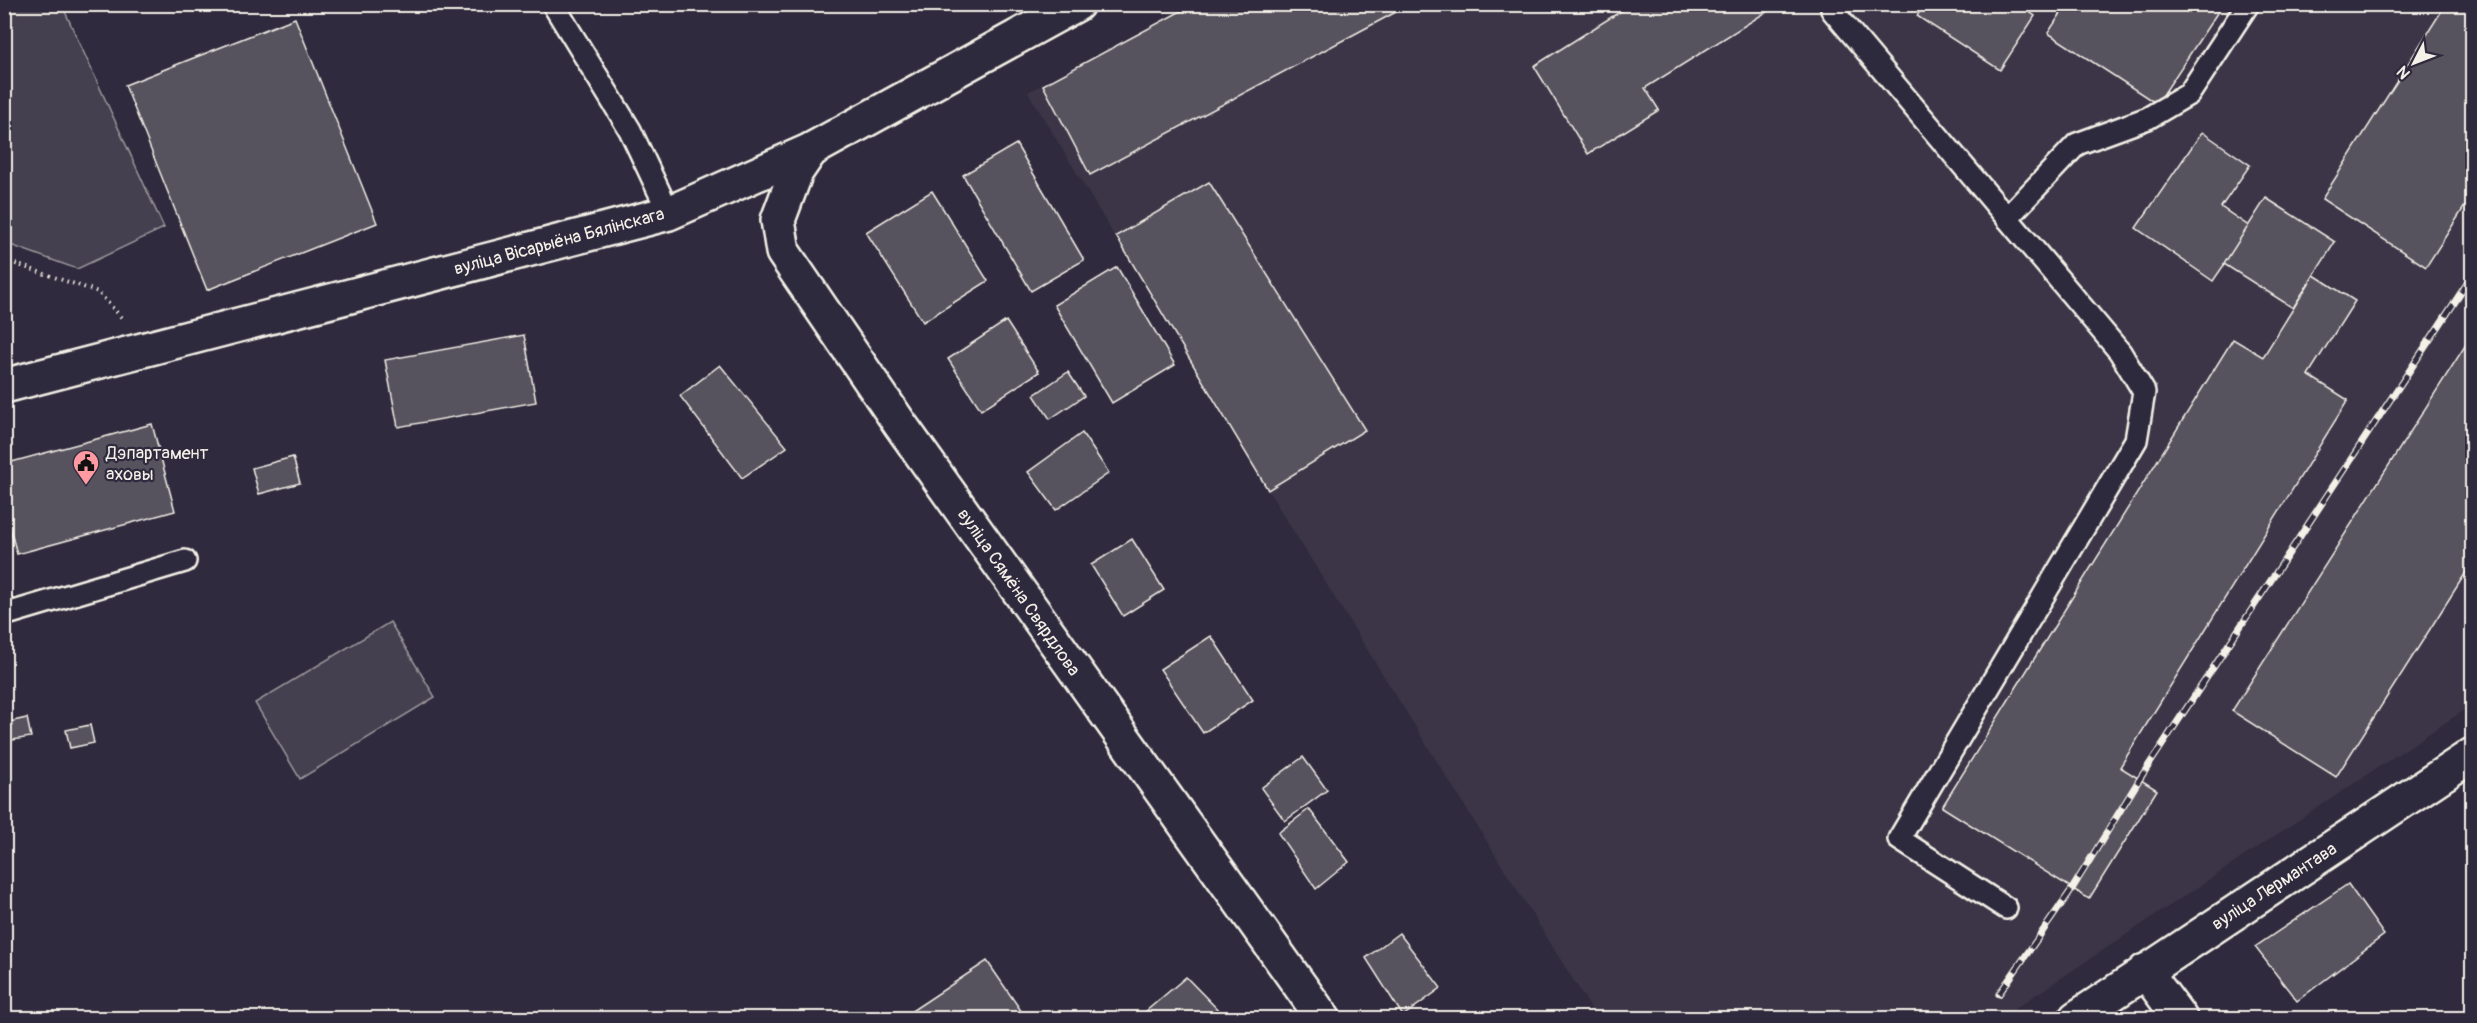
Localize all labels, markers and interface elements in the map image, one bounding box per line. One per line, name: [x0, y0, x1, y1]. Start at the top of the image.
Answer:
north arrow: [2384, 33, 2444, 93]
text: N: [2392, 62, 2415, 83]
street label: вуліца Вісарыёна Бялінскага: [451, 202, 667, 281]
place label: Дэпартамент аховы: [105, 442, 209, 486]
public building icon: Дэпартамент аховы: [71, 448, 101, 486]
street label: вуліца Сямёна Свярдлова: [952, 504, 1085, 680]
street label: вуліца Лермантава: [2207, 837, 2341, 935]

